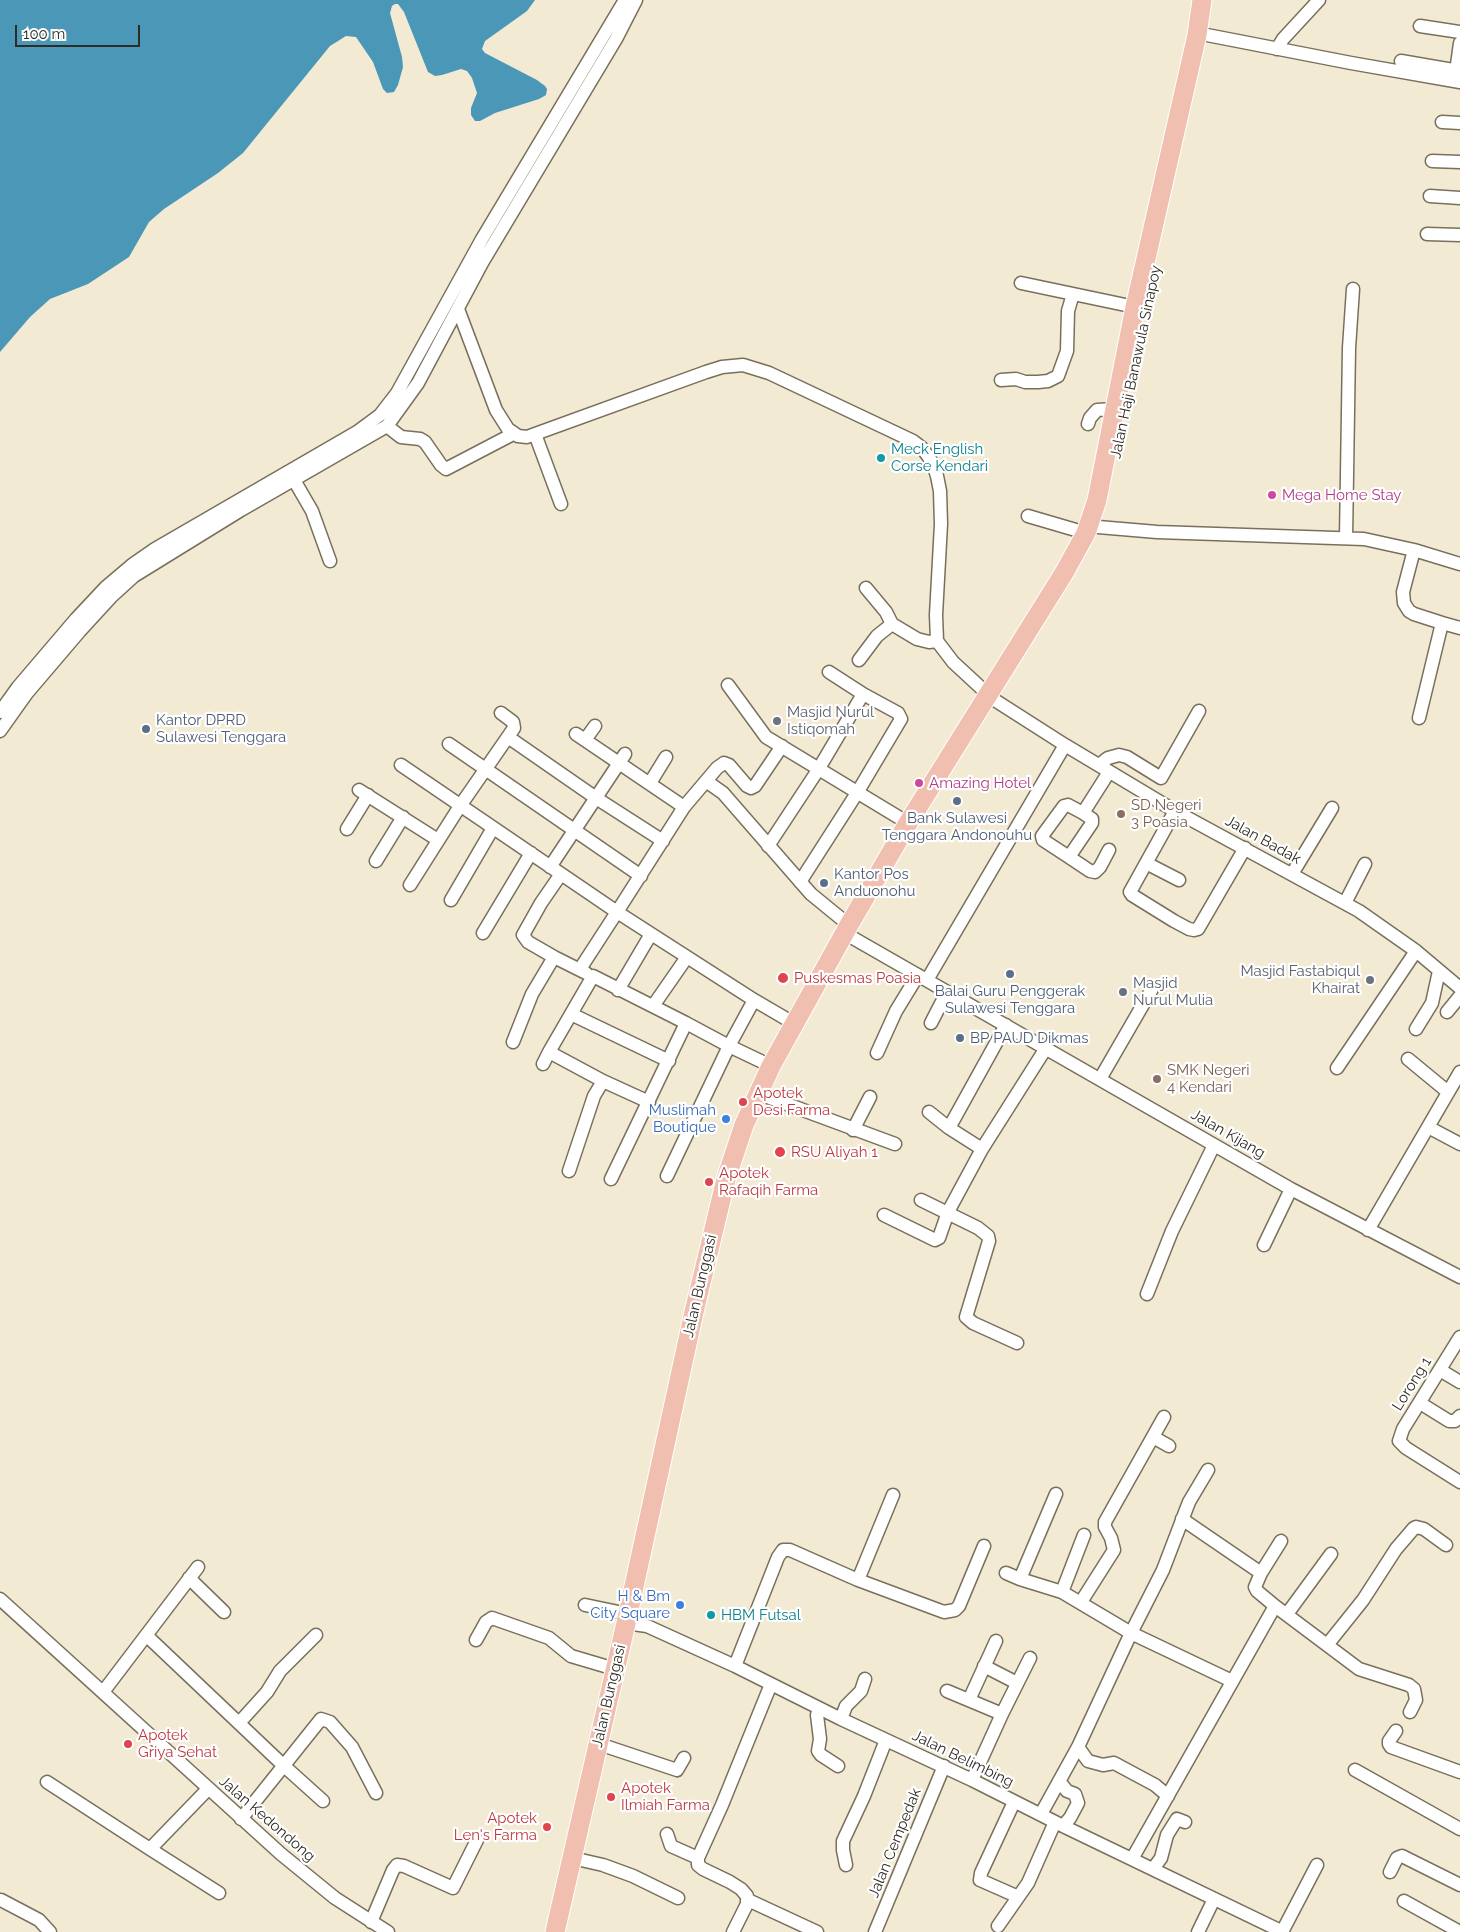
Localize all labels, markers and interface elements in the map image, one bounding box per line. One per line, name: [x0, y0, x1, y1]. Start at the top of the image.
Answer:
scale bar: [18, 15, 142, 47]
text: 100 m: [23, 25, 65, 43]
street label: Jalan Haji Banawula Sinapoy: [1107, 264, 1165, 460]
place label: Meck English Corse Kendari: [891, 440, 988, 475]
marker: Meck English Corse Kendari: [875, 452, 887, 464]
place label: Mega Home Stay: [1282, 486, 1401, 504]
marker: Mega Home Stay: [1266, 489, 1278, 501]
place label: Masjid Nurul Istiqomah: [787, 703, 874, 738]
place label: Kantor DPRD Sulawesi Tenggara: [156, 711, 286, 746]
marker: Masjid Nurul Istiqomah: [771, 715, 783, 727]
marker: Kantor DPRD Sulawesi Tenggara: [140, 723, 152, 735]
place label: Amazing Hotel: [929, 774, 1031, 792]
marker: Amazing Hotel: [913, 777, 925, 789]
marker: Bank Sulawesi Tenggara Andonouhu: [951, 795, 963, 807]
place label: SD Negeri 3 Poasia: [1131, 796, 1202, 831]
marker: SD Negeri 3 Poasia: [1115, 808, 1127, 820]
place label: Bank Sulawesi Tenggara Andonouhu: [882, 809, 1032, 844]
street label: Jalan Badak: [1222, 812, 1304, 868]
place label: Kantor Pos Anduonohu: [834, 865, 915, 900]
marker: Kantor Pos Anduonohu: [818, 877, 830, 889]
place label: Masjid Fastabiqul Khairat: [1240, 962, 1360, 997]
marker: Balai Guru Penggerak Sulawesi Tenggara: [1004, 968, 1016, 980]
place label: Puskesmas Poasia: [794, 969, 921, 987]
marker: Puskesmas Poasia: [776, 971, 790, 985]
place label: Masjid Nurul Mulia: [1133, 974, 1213, 1009]
marker: Masjid Fastabiqul Khairat: [1364, 974, 1376, 986]
place label: Balai Guru Penggerak Sulawesi Tenggara: [935, 982, 1085, 1017]
marker: Masjid Nurul Mulia: [1117, 986, 1129, 998]
place label: BP PAUD Dikmas: [970, 1029, 1088, 1047]
marker: BP PAUD Dikmas: [954, 1032, 966, 1044]
place label: SMK Negeri 4 Kendari: [1167, 1061, 1250, 1096]
marker: SMK Negeri 4 Kendari: [1151, 1073, 1163, 1085]
place label: Apotek Desi Farma: [753, 1084, 830, 1119]
marker: Apotek Desi Farma: [737, 1096, 749, 1108]
place label: Muslimah Boutique: [649, 1101, 716, 1136]
street label: Jalan Kijang: [1188, 1106, 1268, 1162]
marker: Muslimah Boutique: [720, 1113, 732, 1125]
place label: RSU Aliyah 1: [791, 1143, 878, 1161]
marker: RSU Aliyah 1: [773, 1145, 787, 1159]
place label: Apotek Rafaqih Farma: [719, 1164, 818, 1199]
marker: Apotek Rafaqih Farma: [703, 1176, 715, 1188]
street label: Jalan Bunggasi: [679, 1233, 721, 1339]
street label: Lorong 1: [1389, 1354, 1435, 1414]
place label: H & Bm City Square: [590, 1587, 670, 1622]
marker: H & Bm City Square: [674, 1599, 686, 1611]
place label: HBM Futsal: [721, 1606, 801, 1624]
marker: HBM Futsal: [705, 1609, 717, 1621]
street label: Jalan Bunggasi: [588, 1643, 630, 1749]
place label: Apotek Griya Sehat: [138, 1726, 217, 1761]
street label: Jalan Belimbing: [909, 1727, 1017, 1791]
marker: Apotek Griya Sehat: [122, 1738, 134, 1750]
street label: Jalan Kedondong: [215, 1772, 319, 1866]
place label: Apotek Ilmiah Farma: [621, 1779, 710, 1814]
street label: Jalan Cempedak: [865, 1786, 925, 1900]
marker: Apotek Ilmiah Farma: [605, 1791, 617, 1803]
place label: Apotek Len's Farma: [454, 1809, 537, 1844]
marker: Apotek Len's Farma: [541, 1821, 553, 1833]

